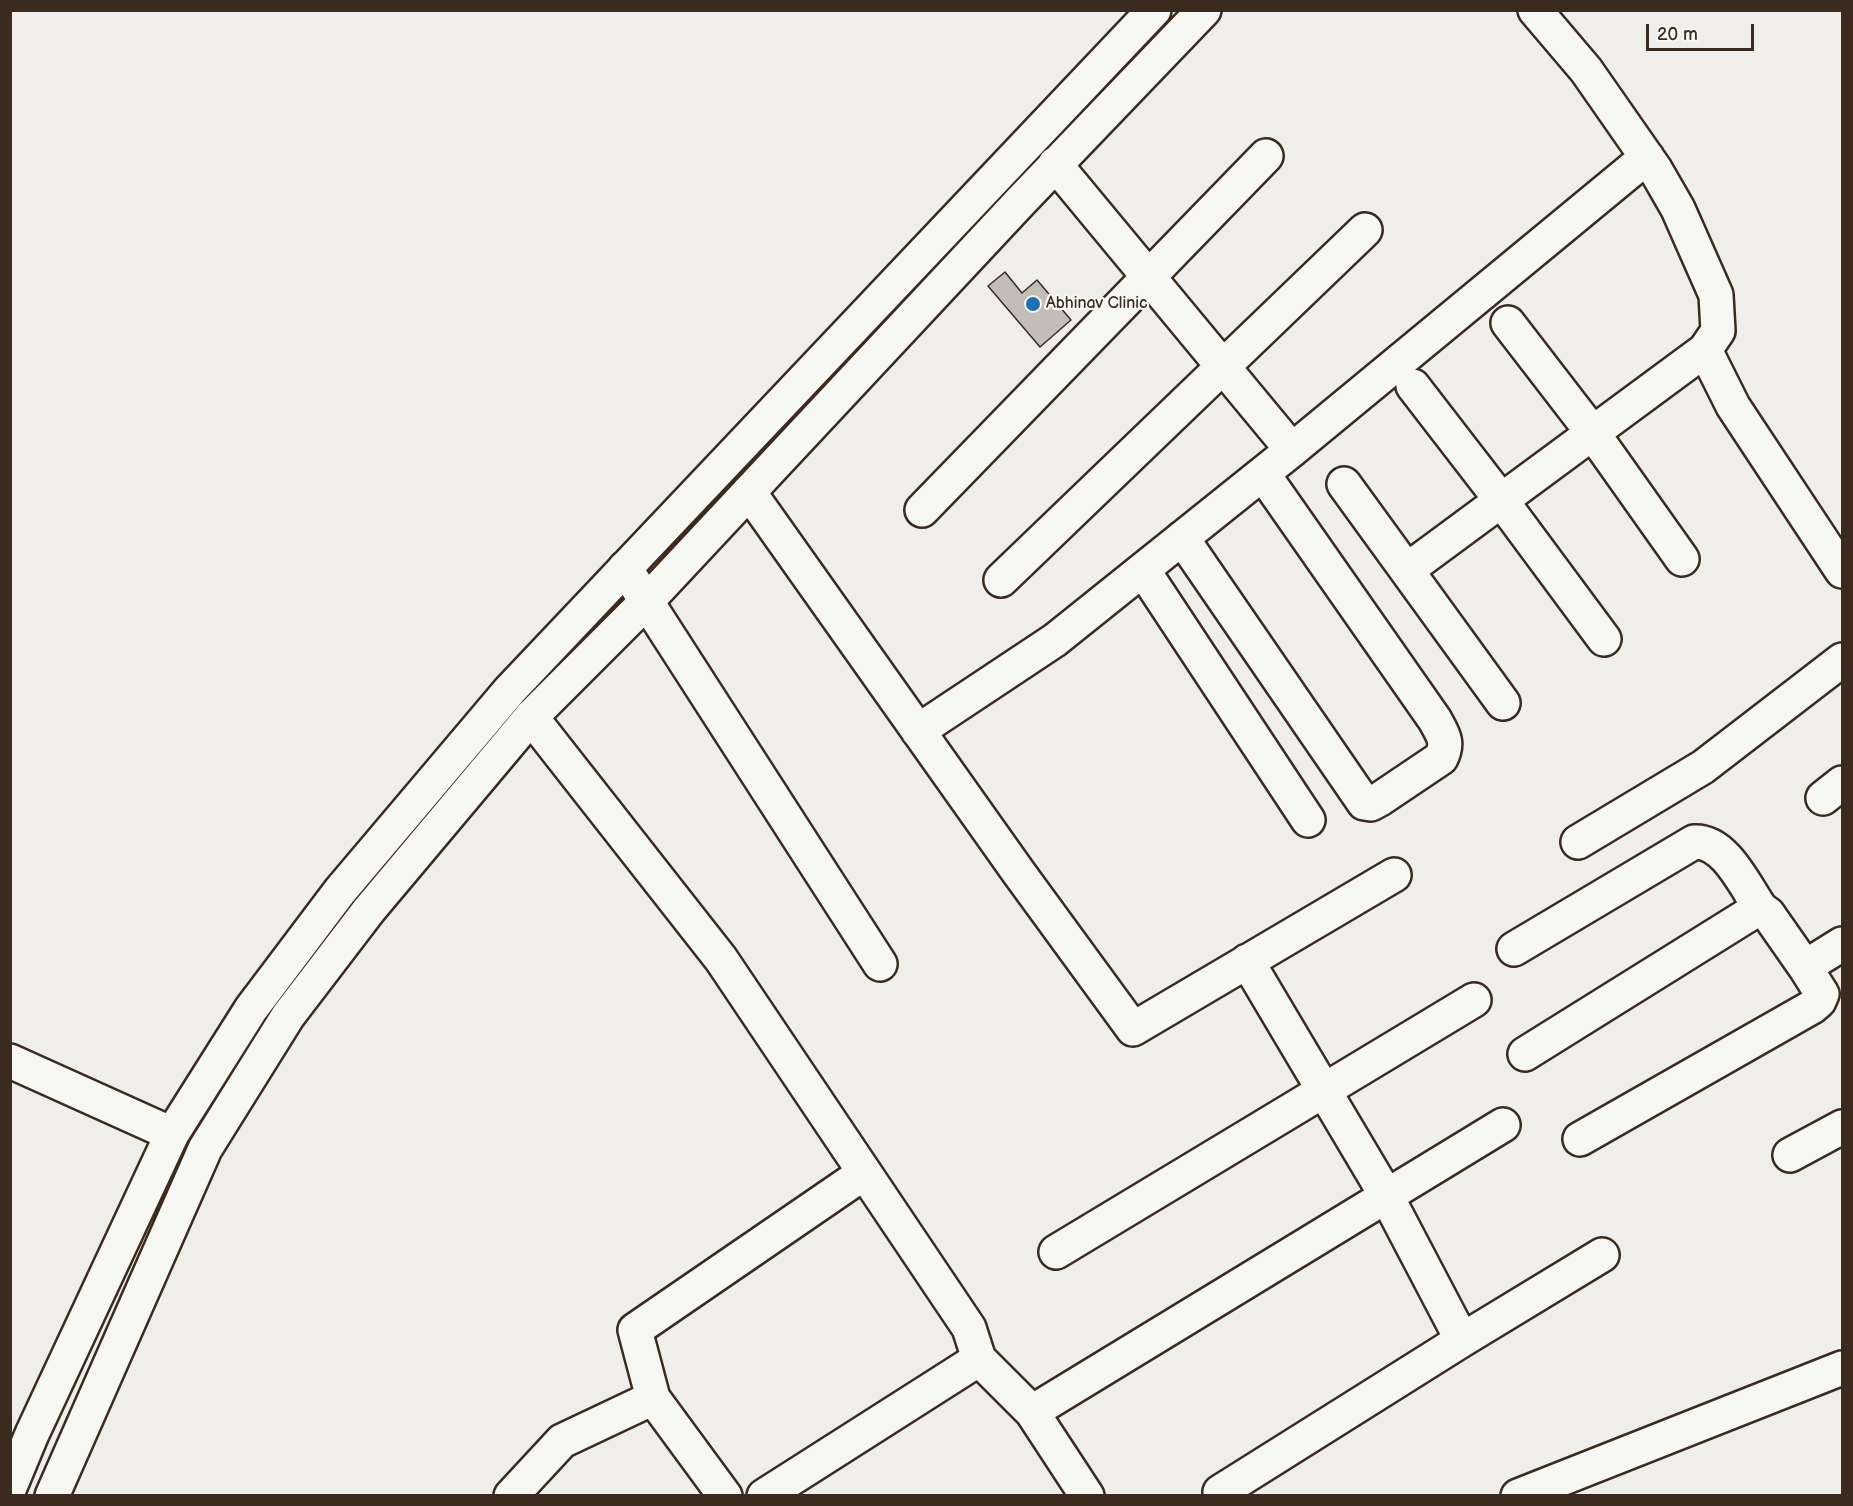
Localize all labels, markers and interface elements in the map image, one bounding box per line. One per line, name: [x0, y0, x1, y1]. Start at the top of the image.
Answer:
scale bar: [1649, 12, 1757, 50]
text: 20 m: [1657, 24, 1698, 45]
place label: Abhinav Clinic: [1046, 294, 1147, 314]
marker: Abhinav Clinic: [1024, 295, 1042, 313]

